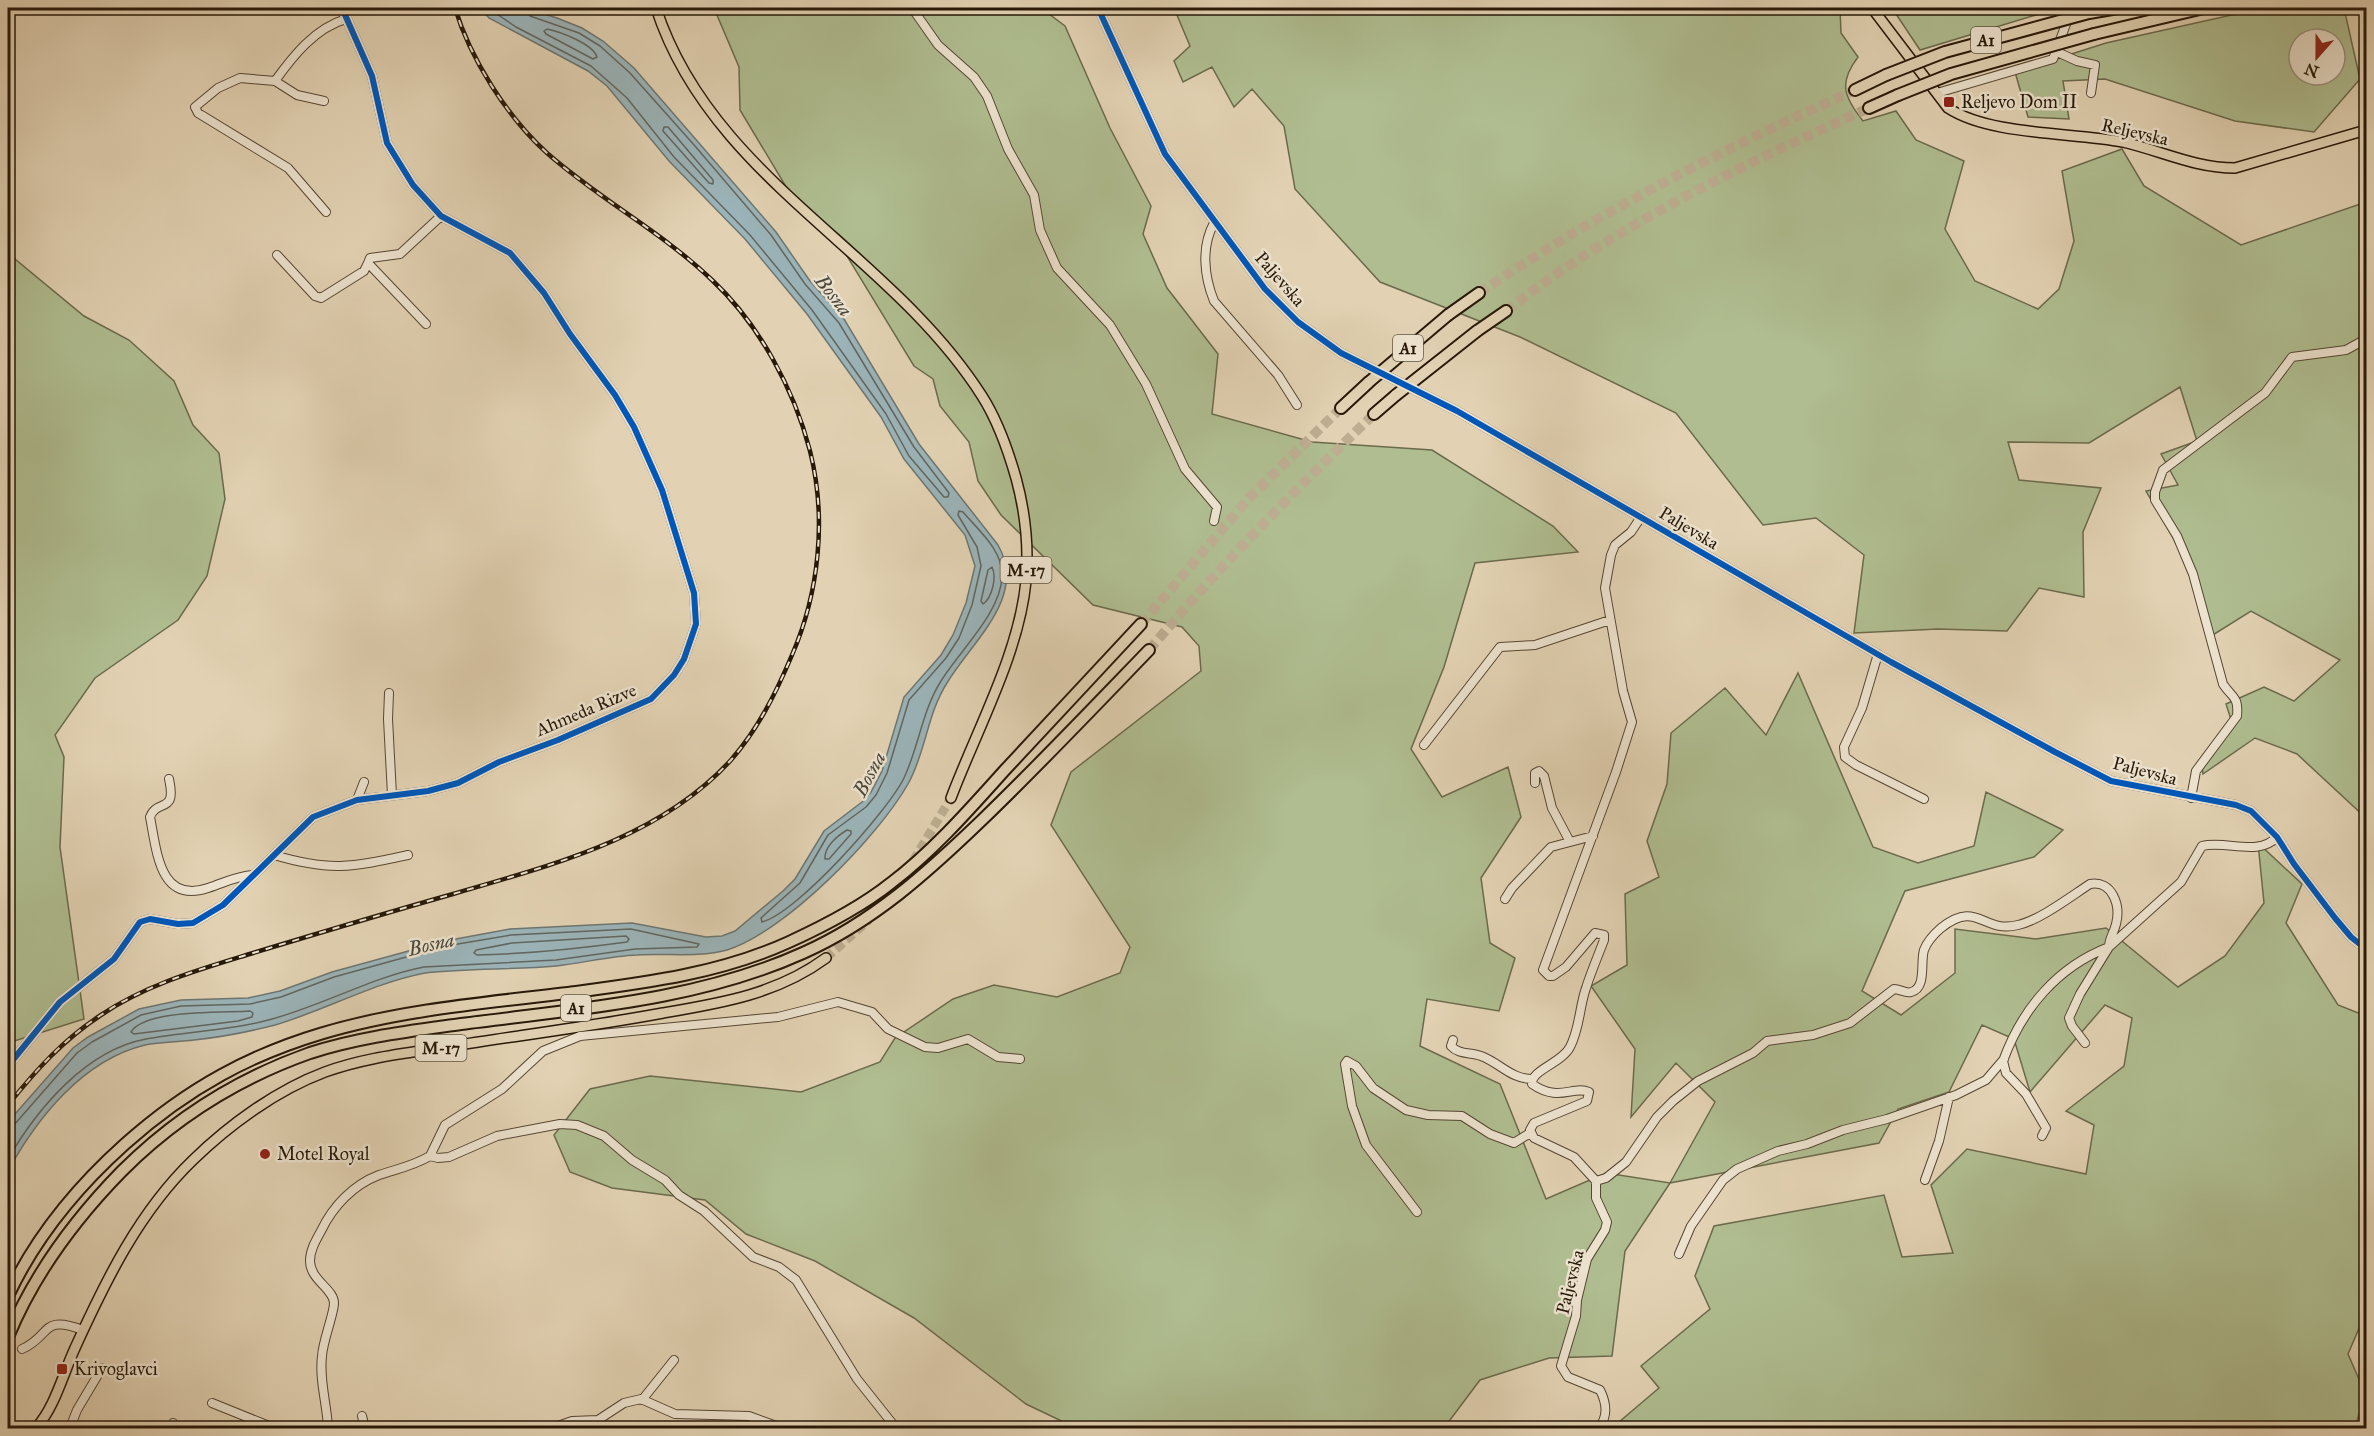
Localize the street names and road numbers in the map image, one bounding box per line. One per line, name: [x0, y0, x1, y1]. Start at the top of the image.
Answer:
road number: A1: [1971, 27, 2001, 53]
street label: Reljevska: [2099, 114, 2171, 150]
street label: Paljevska: [1250, 247, 1310, 311]
road number: A1: [1393, 335, 1423, 361]
street label: Paljevska: [1655, 502, 1723, 554]
road number: M-17: [1000, 557, 1052, 583]
street label: Ahmeda Rizve: [532, 679, 640, 741]
street label: Paljevska: [2111, 752, 2180, 790]
road number: A1: [561, 995, 591, 1021]
road number: M-17: [416, 1035, 466, 1061]
street label: Paljevska: [1551, 1247, 1589, 1316]

